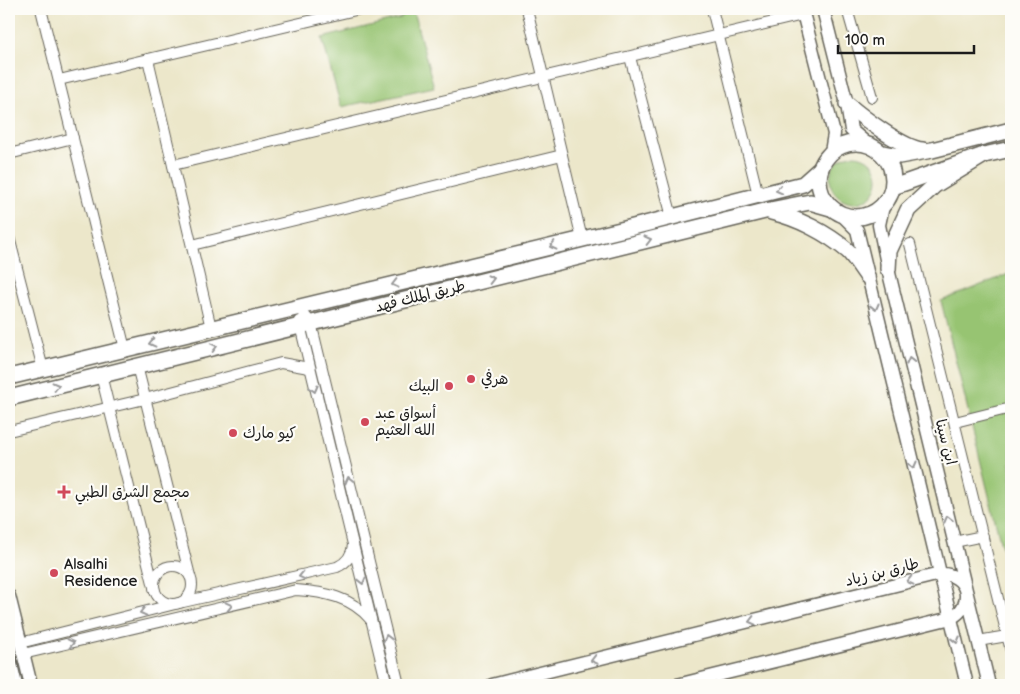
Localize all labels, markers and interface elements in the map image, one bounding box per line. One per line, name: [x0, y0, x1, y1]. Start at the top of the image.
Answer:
scale bar: [838, 22, 974, 54]
text: 100 m: [845, 31, 885, 50]
one-way arrow: [774, 184, 783, 195]
one-way arrow: [644, 235, 653, 246]
one-way arrow: [549, 240, 558, 251]
one-way arrow: [486, 274, 495, 285]
street label: طريق الملك فهد: [373, 276, 467, 317]
one-way arrow: [391, 278, 400, 289]
one-way arrow: [869, 302, 880, 311]
one-way arrow: [148, 337, 157, 348]
one-way arrow: [209, 342, 218, 353]
one-way arrow: [905, 356, 916, 365]
place label: هرفي: [481, 369, 509, 389]
marker: هرفي: [465, 373, 477, 385]
place label: البيك: [409, 377, 439, 396]
marker: البيك: [443, 380, 455, 392]
one-way arrow: [52, 381, 61, 392]
one-way arrow: [309, 385, 319, 393]
place label: أسواق عبد الله العثيم: [375, 404, 436, 441]
marker: أسواق عبد الله العثيم: [359, 416, 371, 428]
street label: ابن سينا: [931, 417, 960, 467]
place label: كيو مارك: [243, 424, 296, 443]
marker: كيو مارك: [227, 427, 239, 439]
one-way arrow: [907, 460, 918, 469]
one-way arrow: [344, 475, 355, 484]
place label: مجمع الشرق الطبي: [75, 483, 190, 505]
marker: مجمع الشرق الطبي: [57, 485, 71, 499]
one-way arrow: [943, 514, 954, 523]
street label: طارق بن زياد: [843, 554, 921, 591]
place label: Alsalhi Residence: [64, 555, 137, 591]
marker: Alsalhi Residence: [48, 567, 60, 579]
one-way arrow: [297, 570, 306, 581]
one-way arrow: [906, 576, 914, 586]
one-way arrow: [356, 577, 367, 586]
one-way arrow: [224, 601, 233, 612]
one-way arrow: [139, 606, 148, 617]
one-way arrow: [749, 615, 757, 625]
one-way arrow: [382, 633, 393, 642]
one-way arrow: [950, 635, 961, 644]
one-way arrow: [66, 638, 75, 649]
one-way arrow: [590, 654, 599, 665]

